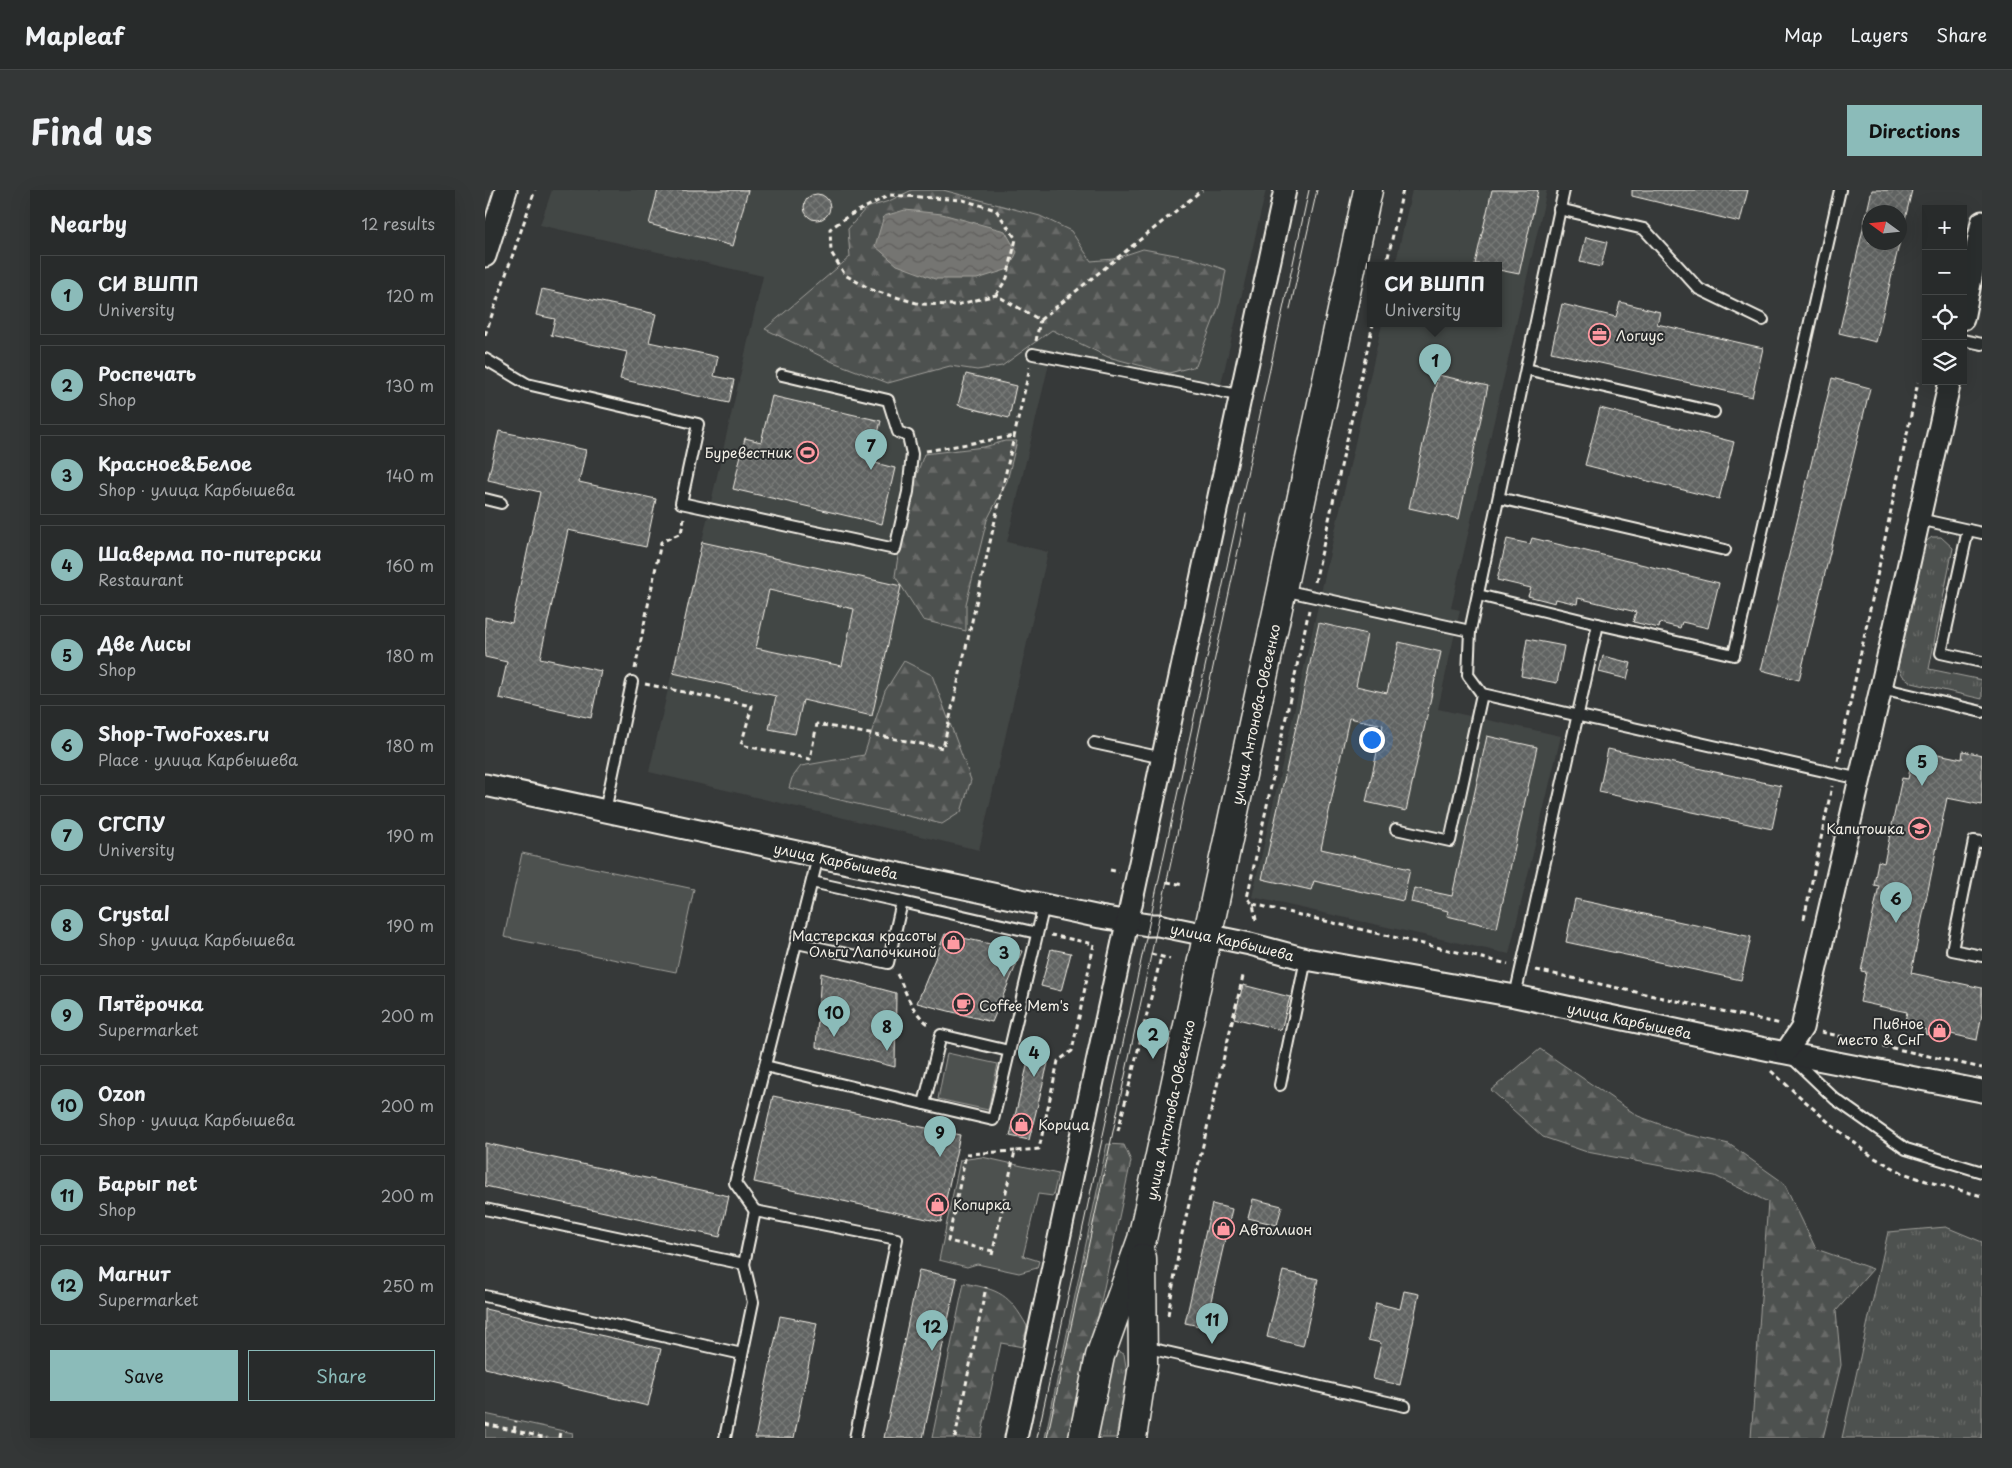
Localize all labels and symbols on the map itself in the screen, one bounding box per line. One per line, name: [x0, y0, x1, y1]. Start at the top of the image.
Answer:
north arrow: [1862, 205, 1907, 250]
office icon: Логиус: [1588, 323, 1612, 347]
place label: Логиус: [1616, 325, 1664, 346]
pin: 1: [1419, 344, 1451, 385]
pin: 7: [855, 429, 887, 470]
sports icon: Буревестник: [796, 440, 820, 464]
place label: Буревестник: [705, 442, 793, 463]
street label: улица Антонова-Овсеенко: [1225, 622, 1285, 806]
your location: [1359, 727, 1385, 753]
pin: 5: [1906, 745, 1938, 786]
school or university icon: Капитошка: [1908, 816, 1932, 840]
place label: Капитошка: [1826, 818, 1904, 839]
street label: улица Карбышева: [772, 837, 900, 884]
pin: 6: [1880, 882, 1912, 923]
street label: улица Карбышева: [1169, 917, 1297, 966]
place label: Мастерская красоты Ольги Лапочкиной: [792, 925, 937, 962]
shop icon: Мастерская красоты Ольги Лапочкиной: [941, 931, 965, 955]
pin: 3: [988, 936, 1020, 977]
cafe icon: Coffee Mem's: [951, 993, 975, 1017]
place label: Coffee Mem's: [979, 995, 1069, 1016]
pin: 10: [818, 996, 850, 1037]
street label: улица Карбышева: [1566, 997, 1694, 1044]
pin: 8: [871, 1010, 903, 1051]
place label: Пивное место & СнГ: [1838, 1013, 1924, 1050]
pin: 2: [1137, 1018, 1169, 1059]
street label: улица Антонова-Овсеенко: [1140, 1018, 1199, 1202]
shop icon: Пивное место & СнГ: [1928, 1019, 1952, 1043]
pin: 4: [1018, 1036, 1050, 1077]
shop icon: Корица: [1010, 1112, 1034, 1136]
place label: Корица: [1038, 1114, 1090, 1135]
pin: 9: [924, 1116, 956, 1157]
shop icon: Копирка: [925, 1192, 949, 1216]
place label: Копирка: [953, 1194, 1011, 1215]
shop icon: Автоллион: [1211, 1217, 1235, 1241]
place label: Автоллион: [1239, 1219, 1312, 1240]
pin: 11: [1196, 1303, 1228, 1344]
pin: 12: [916, 1310, 948, 1351]

